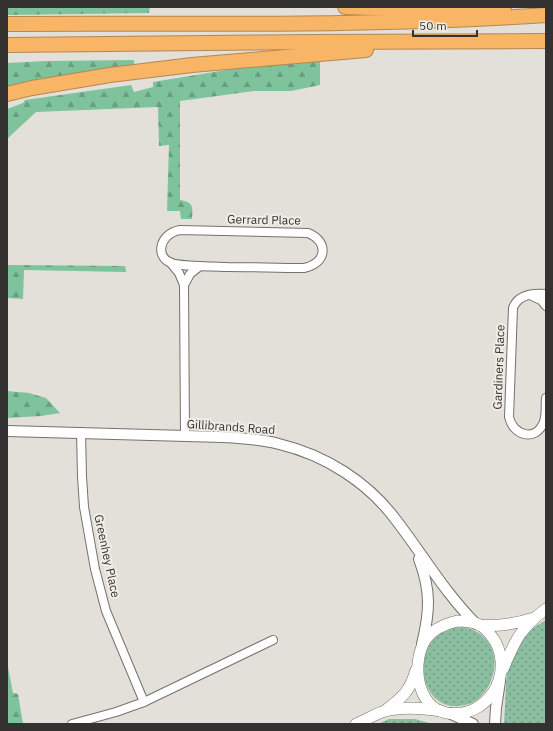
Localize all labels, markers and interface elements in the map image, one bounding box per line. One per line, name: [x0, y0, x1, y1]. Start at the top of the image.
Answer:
scale bar: [413, 12, 477, 38]
text: 50 m: [419, 18, 447, 33]
street label: Gerrard Place: [227, 211, 301, 228]
street label: Gardiners Place: [490, 324, 507, 410]
street label: Gillibrands Road: [186, 416, 276, 437]
street label: Greenhey Place: [91, 513, 124, 599]

